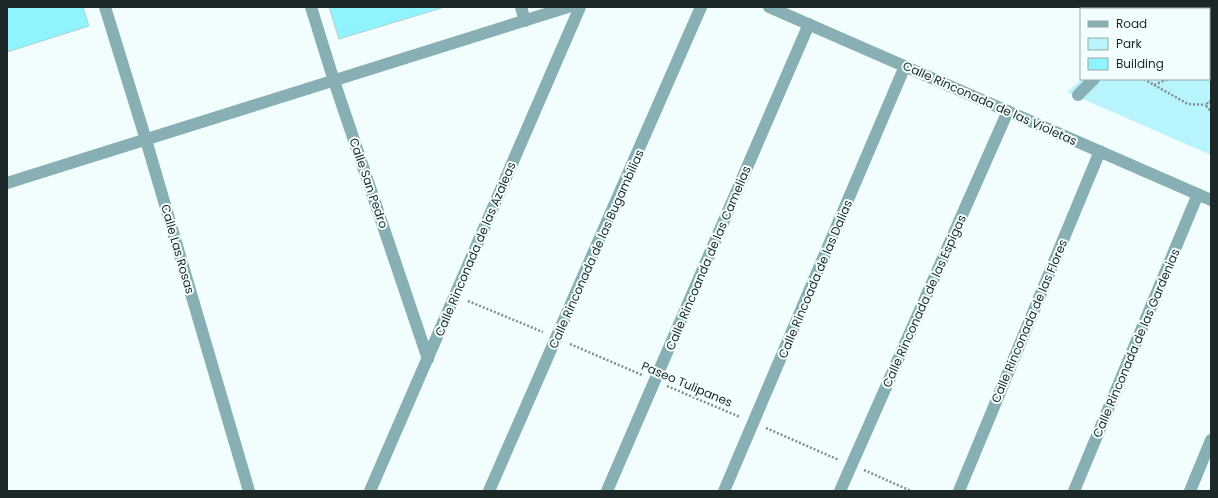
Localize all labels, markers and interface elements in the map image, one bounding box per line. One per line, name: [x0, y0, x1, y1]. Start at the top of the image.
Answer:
legend: [1080, 8, 1210, 80]
text: Road: [1116, 15, 1147, 32]
text: Park: [1116, 35, 1143, 52]
text: Building: [1116, 55, 1164, 72]
street label: Calle Rinconada de las Violetas: [900, 57, 1080, 149]
street label: Calle San Pedro: [346, 135, 393, 231]
street label: Calle Rinconada de las Bugambilias: [544, 147, 648, 351]
street label: Calle Rinconada de las Azaleas: [430, 159, 520, 339]
street label: Calle Rincoanda de las Camelias: [661, 163, 755, 353]
street label: Calle Rincoada de las Dalias: [774, 197, 856, 361]
street label: Calle Las Rosas: [157, 202, 199, 296]
street label: Calle Rinconada de las Espigas: [878, 212, 970, 390]
street label: Calle Rinconada de las Flores: [987, 237, 1071, 405]
street label: Calle Rinconada de las Gardenias: [1088, 246, 1184, 440]
street label: Paseo Tulipanes: [639, 357, 735, 411]

